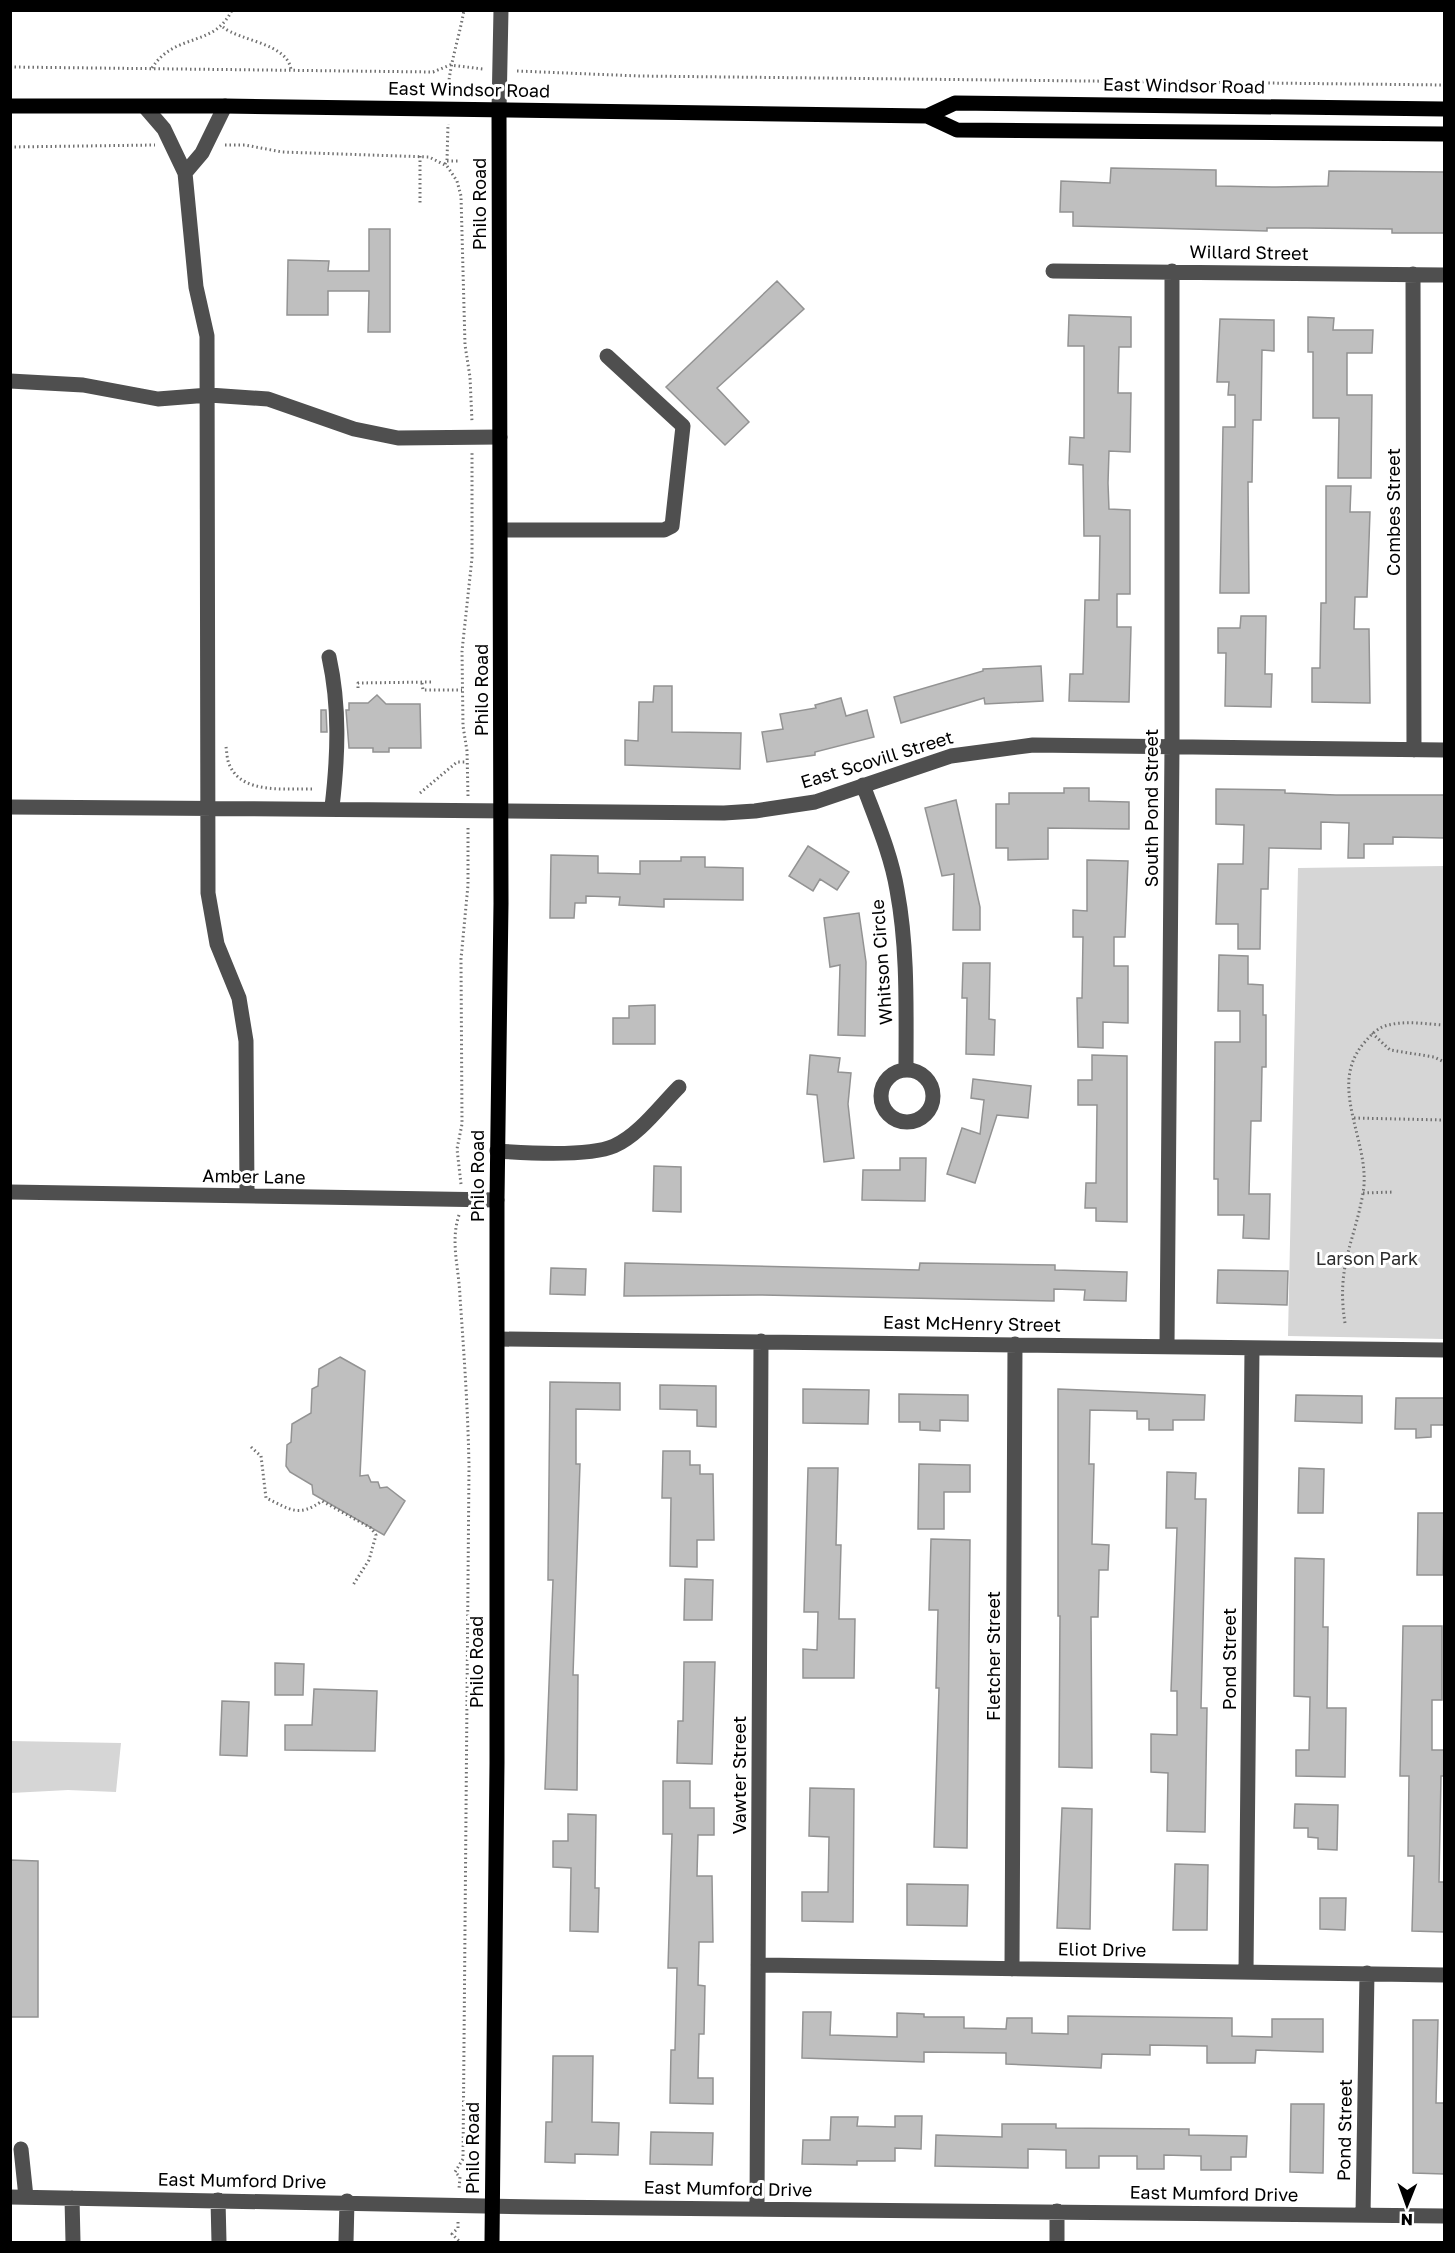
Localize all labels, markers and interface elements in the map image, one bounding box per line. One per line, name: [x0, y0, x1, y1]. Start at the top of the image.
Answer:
street label: East Windsor Road: [1103, 73, 1265, 97]
street label: East Windsor Road: [388, 77, 550, 101]
street label: Philo Road: [468, 158, 490, 250]
street label: Willard Street: [1189, 240, 1309, 264]
street label: Combes Street: [1382, 448, 1404, 576]
street label: Philo Road: [470, 644, 492, 736]
street label: East Scovill Street: [798, 725, 956, 793]
street label: South Pond Street: [1140, 729, 1162, 887]
street label: Whitson Circle: [866, 898, 896, 1026]
street label: Philo Road: [466, 1130, 488, 1222]
street label: Amber Lane: [202, 1164, 306, 1188]
park label: Larson Park: [1316, 1247, 1418, 1269]
street label: East McHenry Street: [883, 1310, 1061, 1336]
street label: Fletcher Street: [982, 1591, 1004, 1721]
street label: Pond Street: [1218, 1608, 1240, 1710]
street label: Philo Road: [465, 1616, 487, 1708]
street label: Vawter Street: [728, 1716, 750, 1834]
street label: Eliot Drive: [1057, 1937, 1147, 1961]
street label: Pond Street: [1332, 2079, 1356, 2181]
street label: Philo Road: [461, 2102, 483, 2194]
street label: East Mumford Drive: [157, 2168, 327, 2192]
north arrow: [1377, 2175, 1437, 2235]
street label: East Mumford Drive: [643, 2176, 813, 2200]
street label: East Mumford Drive: [1129, 2181, 1299, 2205]
text: N: [1400, 2210, 1413, 2230]

